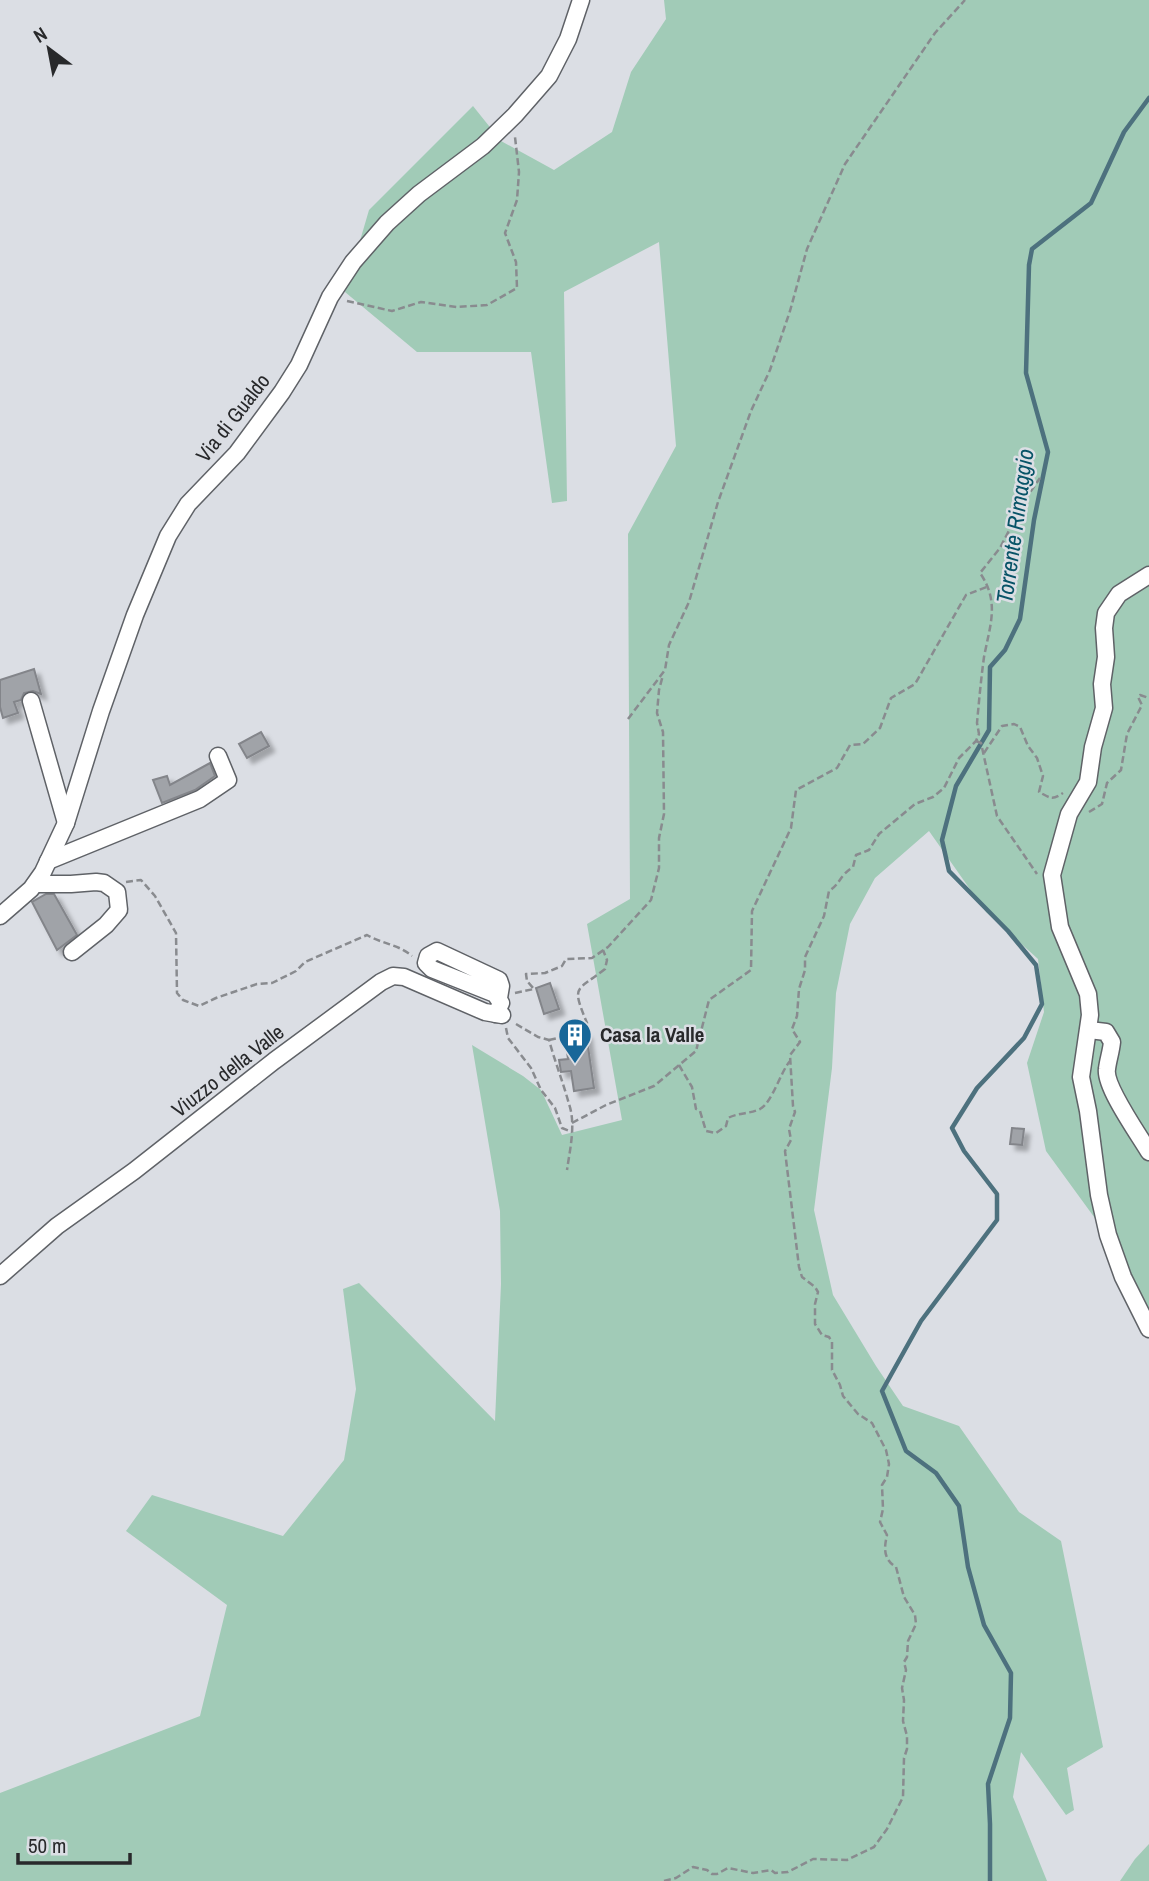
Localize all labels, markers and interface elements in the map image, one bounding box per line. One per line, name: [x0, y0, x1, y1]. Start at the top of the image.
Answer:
north arrow: [14, 14, 84, 84]
text: N: [28, 21, 52, 49]
street label: Via di Gualdo: [189, 367, 276, 468]
water label: Torrente Rimaggio: [988, 447, 1041, 605]
building icon: Casa la Valle: [556, 1016, 594, 1065]
street label: Viuzzo della Valle: [165, 1018, 290, 1124]
place label: Casa la Valle: [600, 1020, 704, 1049]
scale bar: [18, 1822, 130, 1866]
text: 50 m: [28, 1831, 66, 1860]

